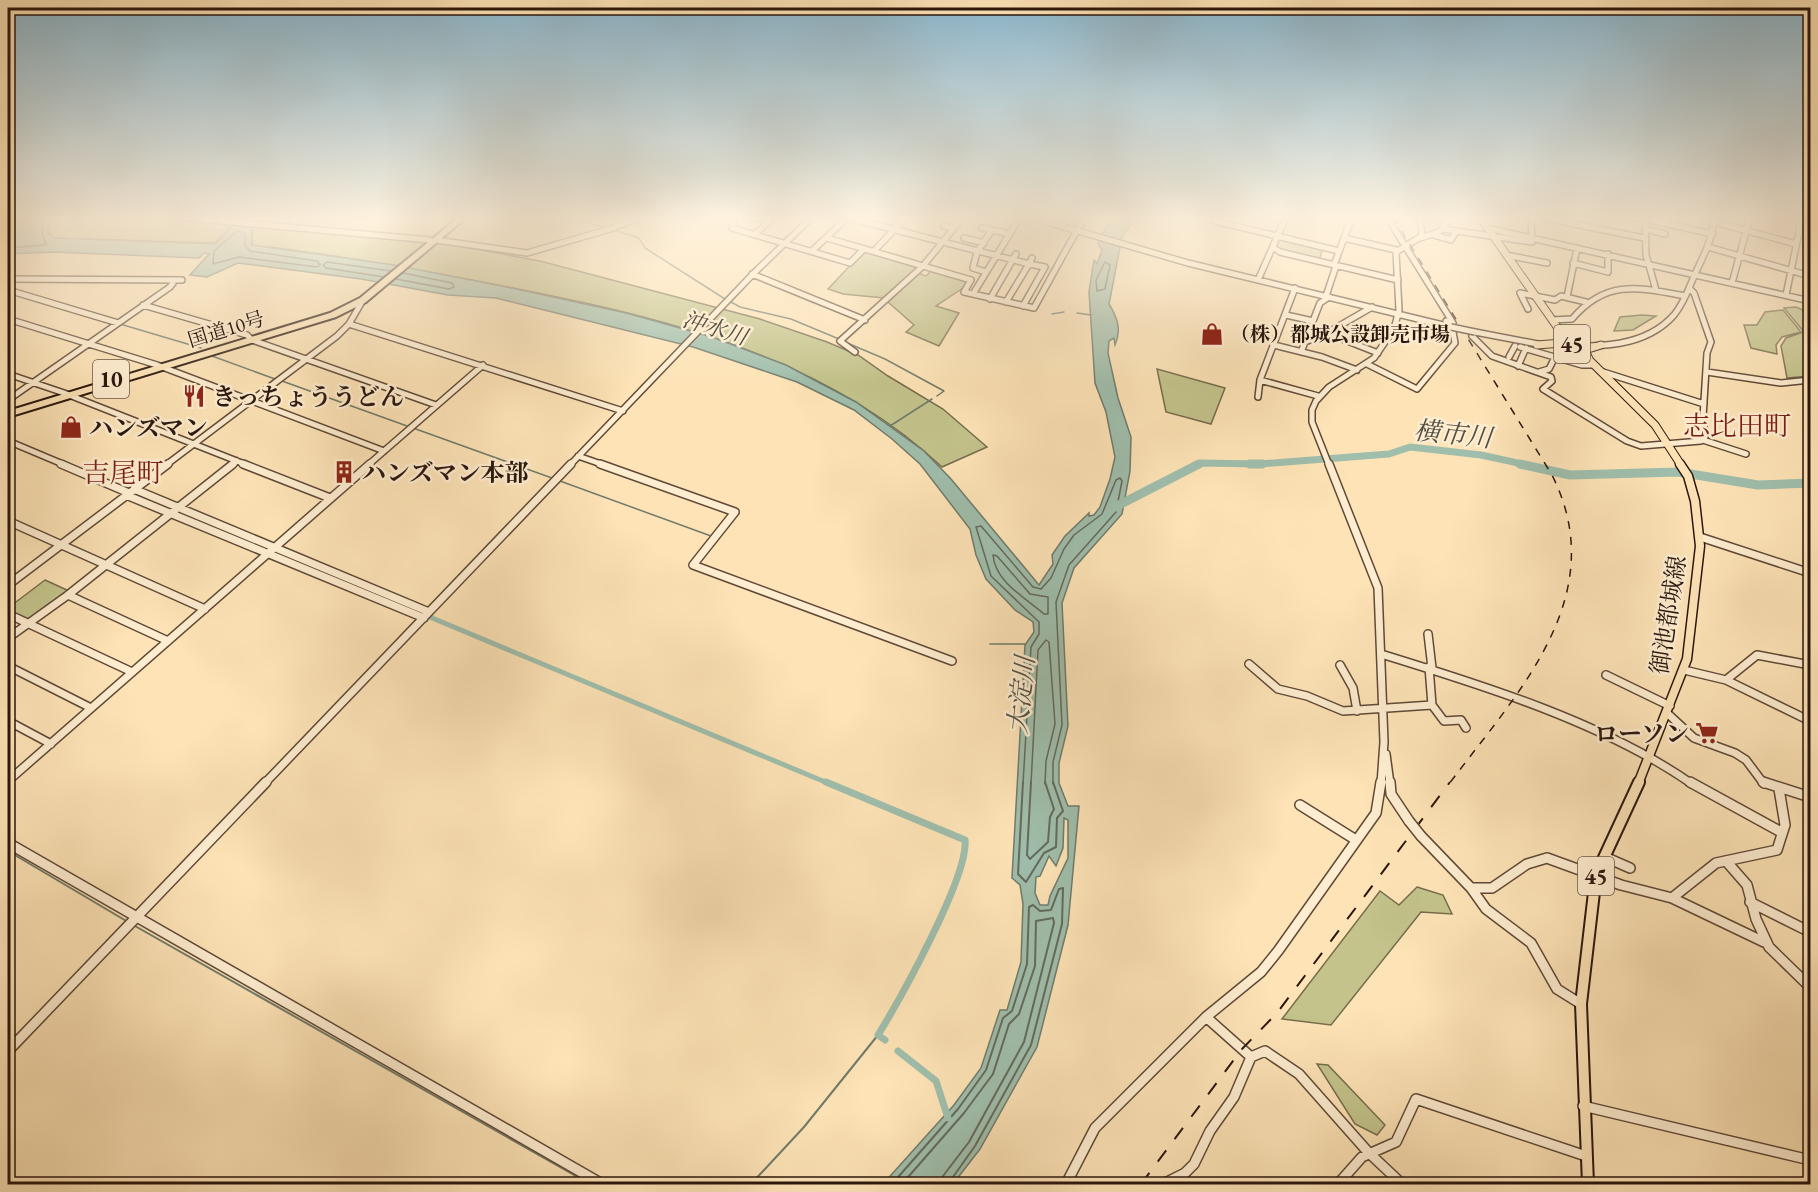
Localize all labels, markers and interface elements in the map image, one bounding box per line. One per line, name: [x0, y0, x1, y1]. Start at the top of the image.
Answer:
water label: 沖水川: [679, 304, 753, 352]
street label: 国道10号: [184, 305, 268, 353]
shop icon: （株）都城公設卸売市場: [1199, 321, 1225, 347]
place label: （株）都城公設卸売市場: [1230, 321, 1450, 347]
road number: 45: [1554, 325, 1590, 363]
road number: 10: [93, 360, 129, 398]
place label: きっちょううどん: [212, 381, 404, 412]
restaurant icon: きっちょううどん: [181, 383, 207, 409]
district label: 志比田町: [1683, 408, 1791, 443]
place label: ハンズマン: [89, 412, 208, 443]
water label: 横市川: [1412, 413, 1497, 455]
shop icon: ハンズマン: [58, 414, 84, 440]
district label: 吉尾町: [83, 455, 164, 490]
place label: ハンズマン本部: [362, 457, 529, 488]
building icon: ハンズマン本部: [331, 459, 357, 485]
street label: 御池都城線: [1643, 553, 1693, 677]
water label: 大淀川: [1000, 651, 1042, 736]
place label: ローソン: [1594, 718, 1689, 749]
supermarket icon: ローソン: [1694, 720, 1720, 746]
road number: 45: [1578, 857, 1614, 895]

